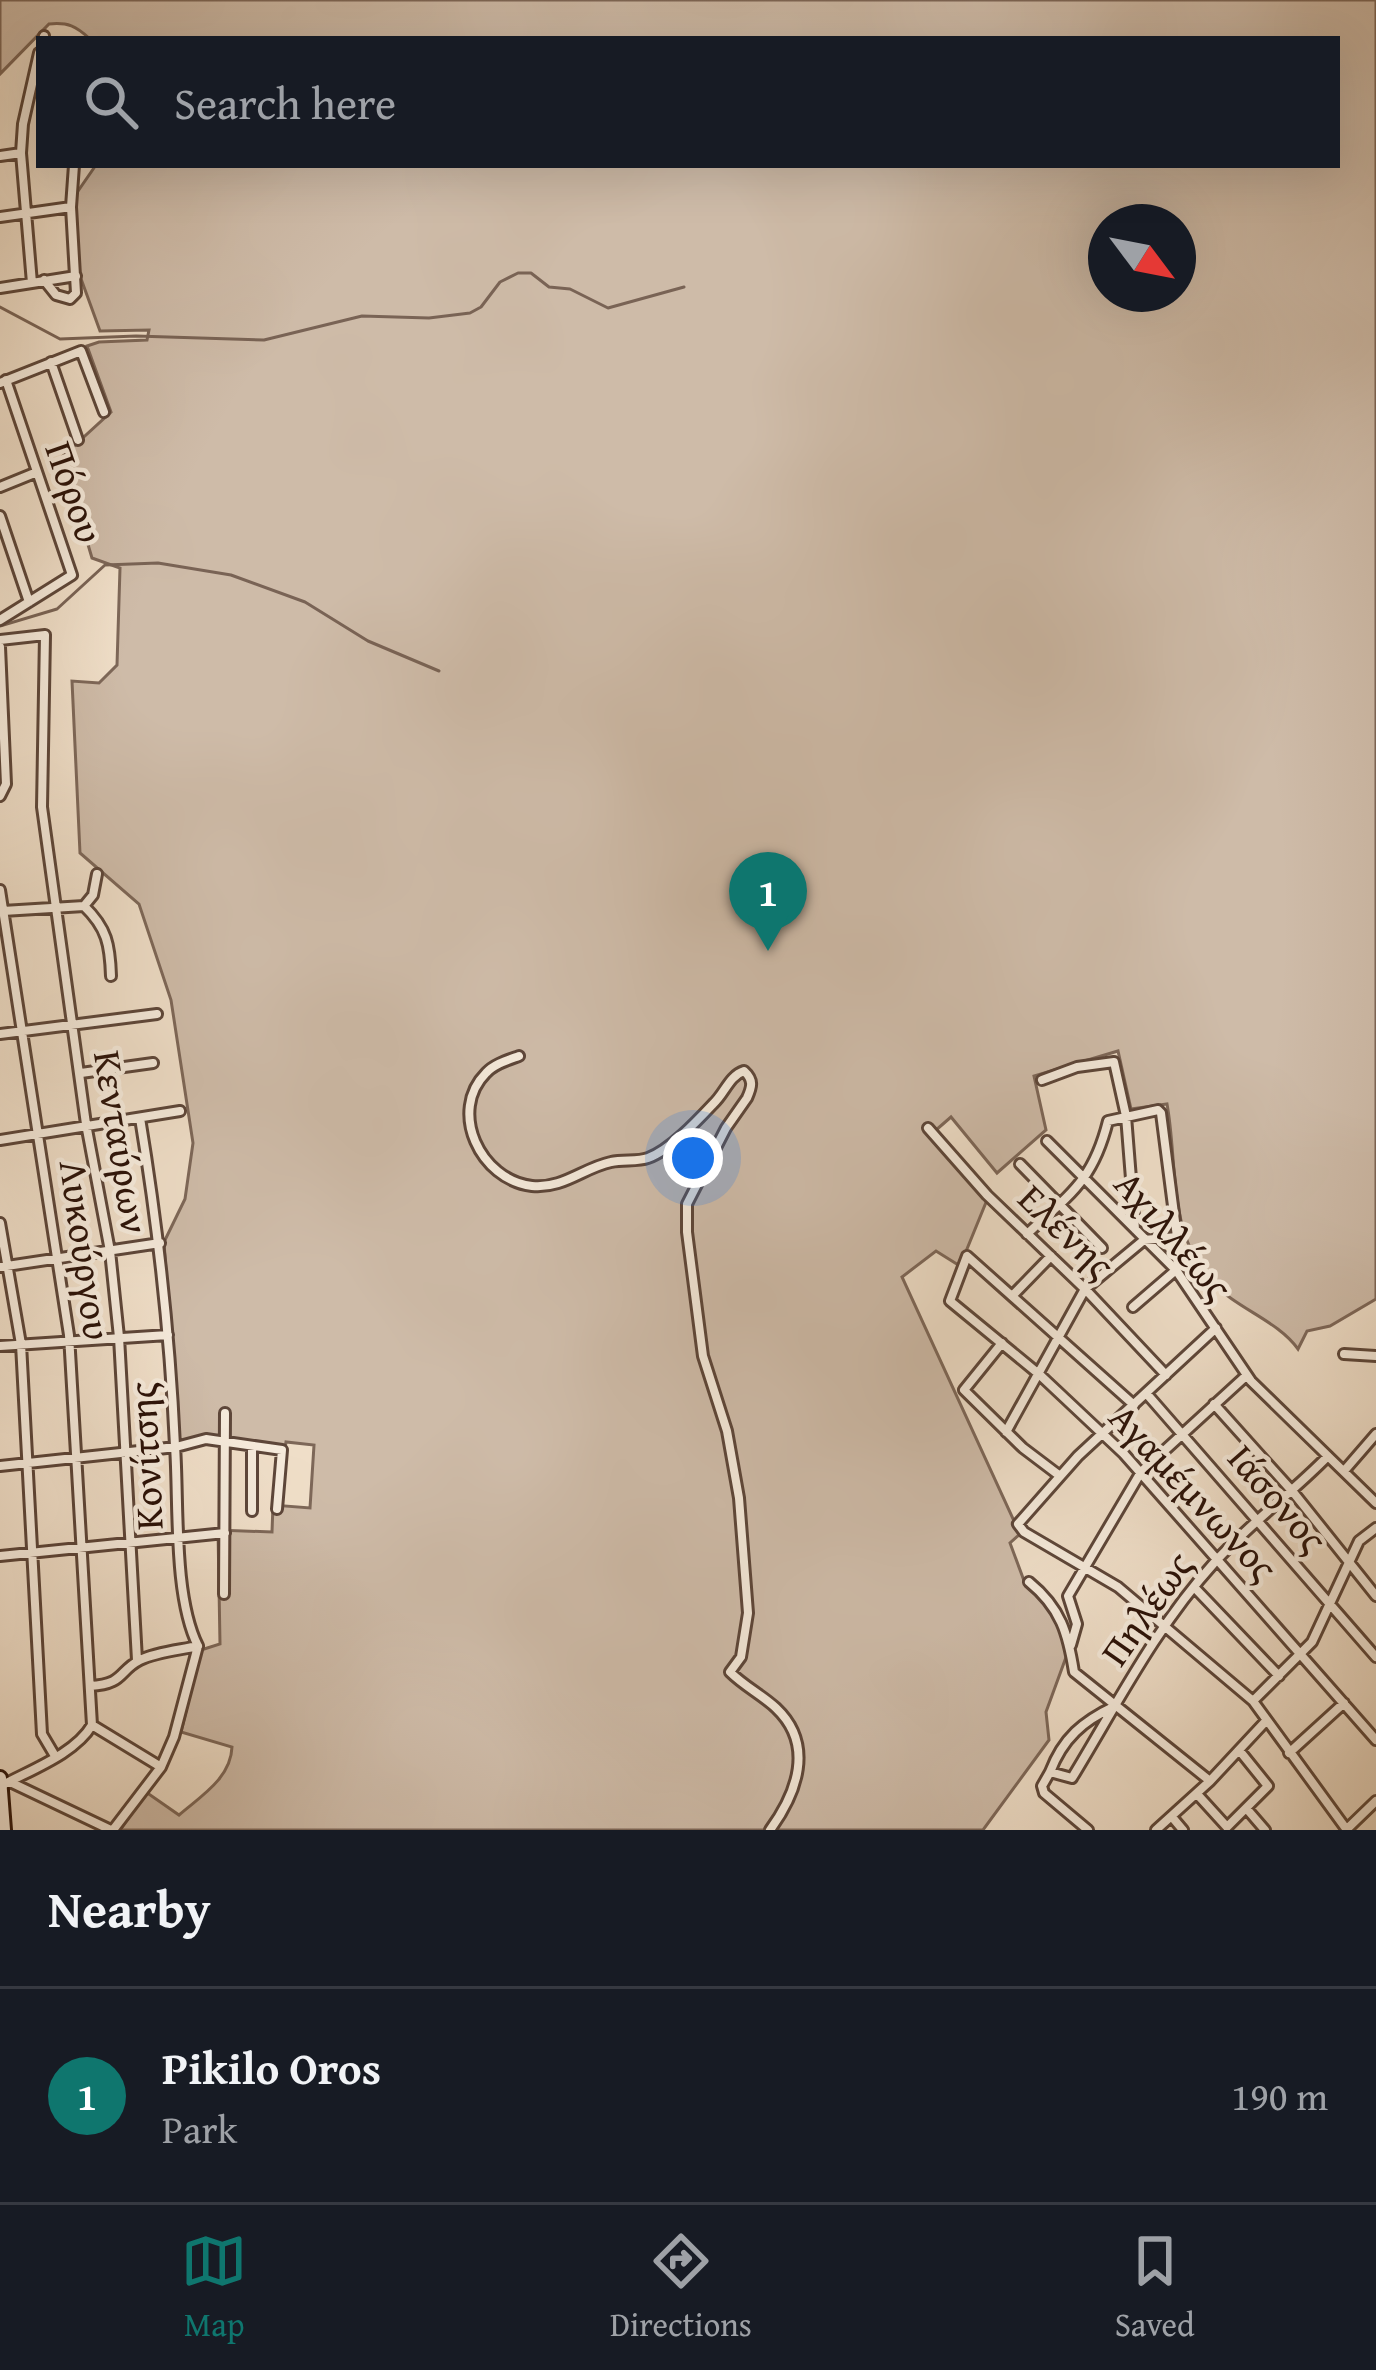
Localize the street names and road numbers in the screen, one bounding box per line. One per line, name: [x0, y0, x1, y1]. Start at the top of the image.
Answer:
street label: Πόρου: [32, 433, 119, 550]
street label: Κενταύρων: [80, 1046, 165, 1238]
street label: Λυκούργου: [46, 1156, 127, 1344]
street label: Αχιλλέως: [1102, 1157, 1247, 1313]
street label: Ελένης: [1006, 1170, 1129, 1292]
street label: Κονίτσης: [112, 1380, 177, 1531]
street label: Αγαμέμνωνος: [1097, 1390, 1292, 1594]
street label: Ιάσονος: [1215, 1431, 1342, 1565]
street label: Πηλέως: [1085, 1538, 1206, 1677]

